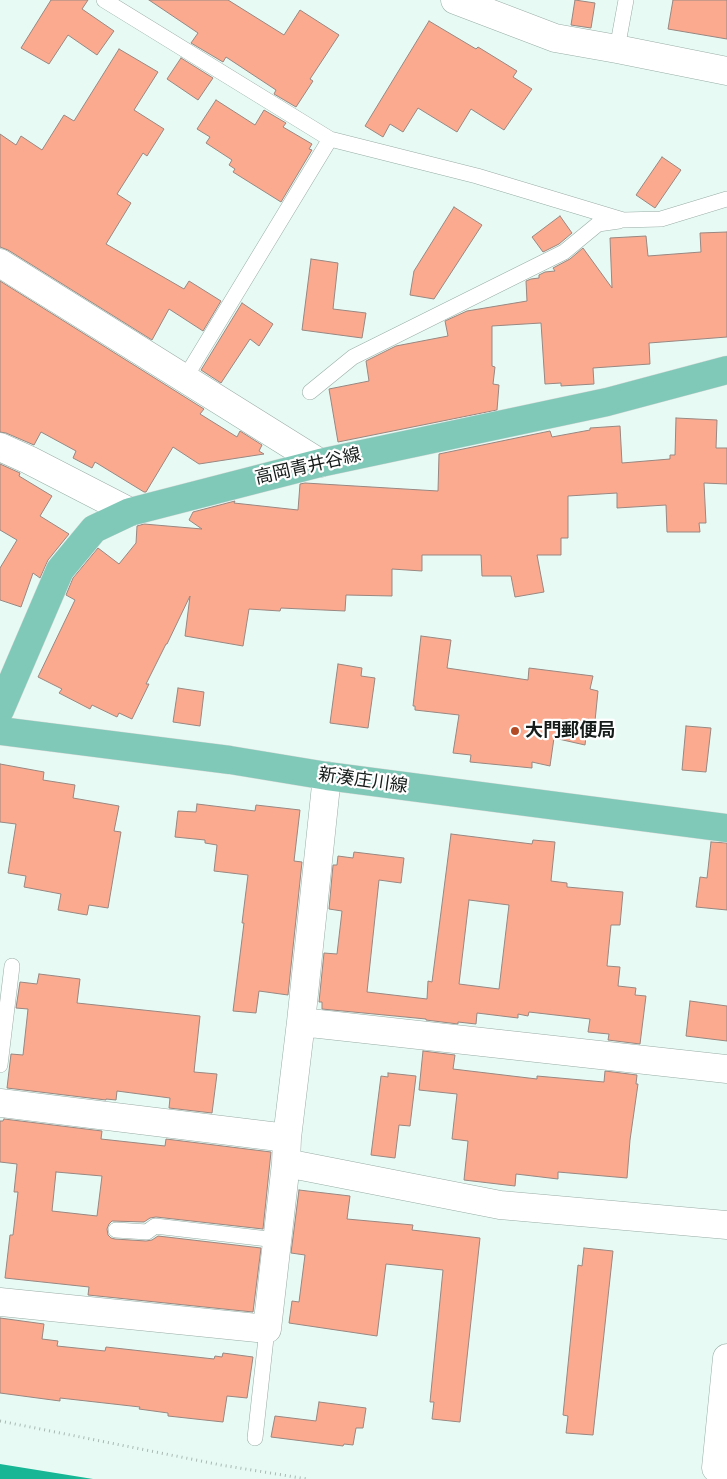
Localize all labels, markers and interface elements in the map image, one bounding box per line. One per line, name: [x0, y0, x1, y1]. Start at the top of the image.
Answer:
street label: 高岡青井谷線: [253, 444, 363, 490]
place label: 大門郵便局: [525, 720, 615, 742]
marker: 大門郵便局: [509, 725, 521, 737]
street label: 新湊庄川線: [317, 764, 409, 798]

